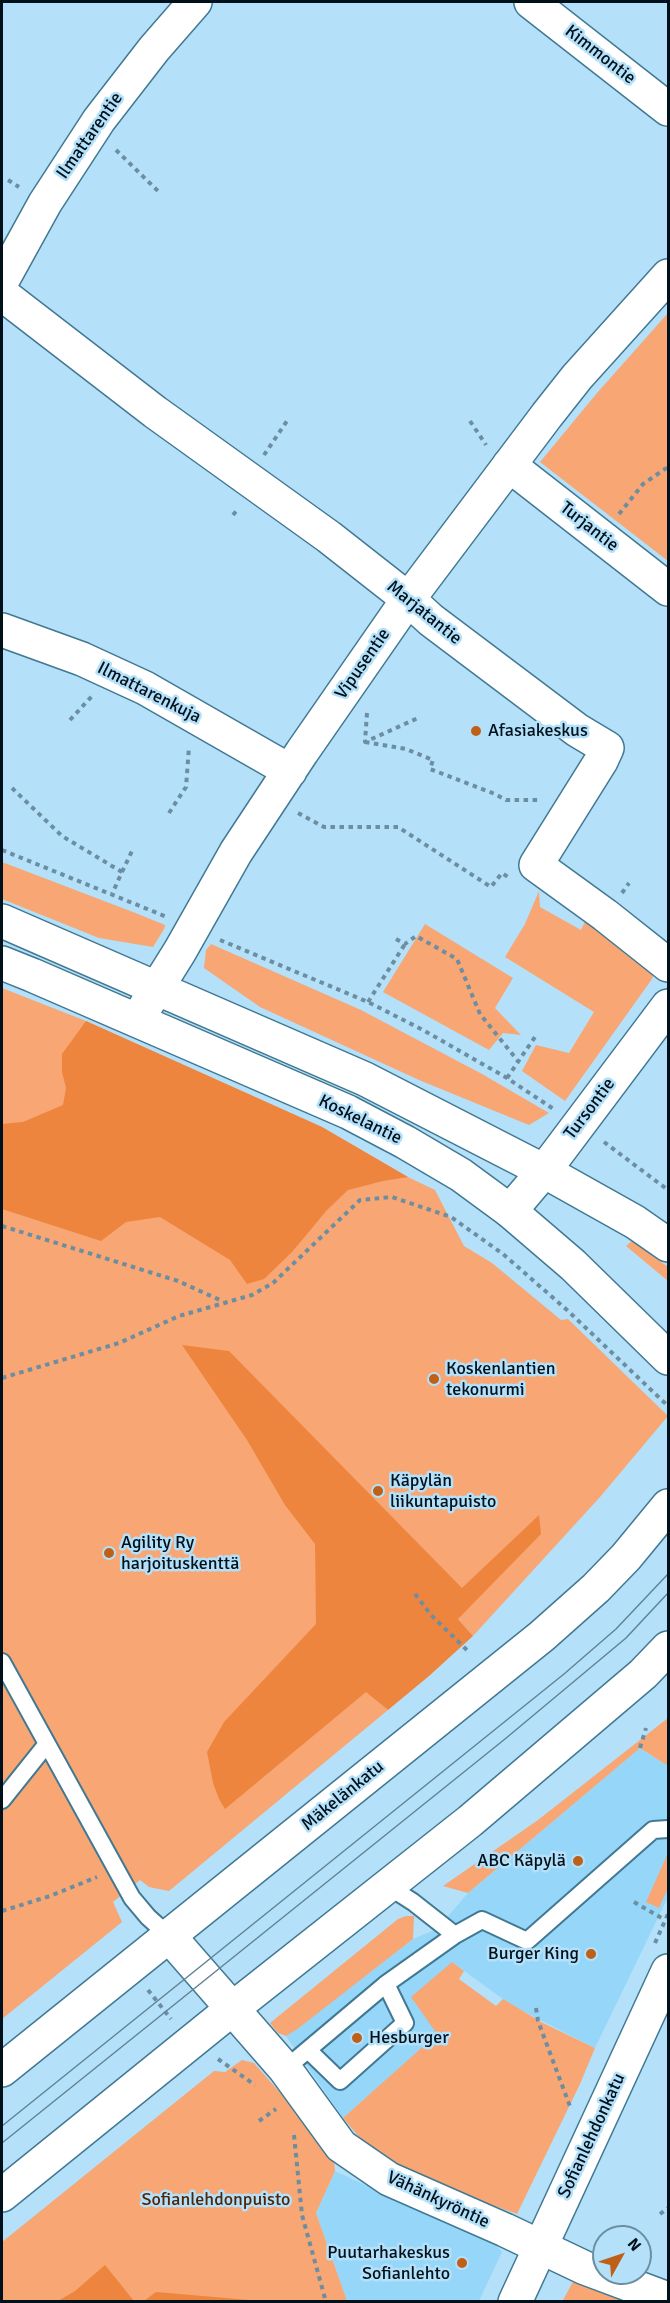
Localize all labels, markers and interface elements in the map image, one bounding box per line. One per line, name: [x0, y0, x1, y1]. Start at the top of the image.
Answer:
street label: Kimmontie: [560, 21, 640, 89]
street label: Ilmattarentie: [52, 88, 128, 184]
street label: Turjantie: [555, 497, 623, 557]
street label: Marjatantie: [382, 576, 466, 650]
street label: Vipusentie: [331, 624, 395, 704]
street label: Ilmattarenkuja: [94, 658, 204, 728]
place label: Afasiakeskus: [488, 720, 588, 742]
marker: Afasiakeskus: [469, 724, 483, 738]
street label: Tursontie: [560, 1074, 620, 1144]
street label: Koskelantie: [315, 1091, 405, 1149]
place label: Koskenlantien tekonurmi: [446, 1358, 556, 1400]
marker: Koskenlantien tekonurmi: [427, 1372, 441, 1386]
place label: Käpylän liikuntapuisto: [390, 1470, 496, 1512]
marker: Käpylän liikuntapuisto: [371, 1484, 385, 1498]
place label: Agility Ry harjoituskenttä: [121, 1532, 239, 1574]
marker: Agility Ry harjoituskenttä: [102, 1546, 116, 1560]
street label: Mäkelänkatu: [297, 1756, 389, 1836]
place label: ABC Käpylä: [477, 1850, 566, 1872]
marker: ABC Käpylä: [571, 1854, 585, 1868]
place label: Burger King: [488, 1943, 579, 1965]
marker: Burger King: [584, 1947, 598, 1961]
place label: Hesburger: [369, 2027, 449, 2049]
marker: Hesburger: [350, 2031, 364, 2045]
street label: Sofianlehdonkatu: [554, 2070, 630, 2202]
street label: Vähänkyröntie: [383, 2167, 493, 2233]
park label: Sofianlehdonpuisto: [142, 2189, 290, 2211]
north arrow: [592, 2225, 652, 2285]
text: N: [623, 2234, 645, 2255]
place label: Puutarhakeskus Sofianlehto: [327, 2242, 450, 2284]
marker: Puutarhakeskus Sofianlehto: [455, 2256, 469, 2270]

